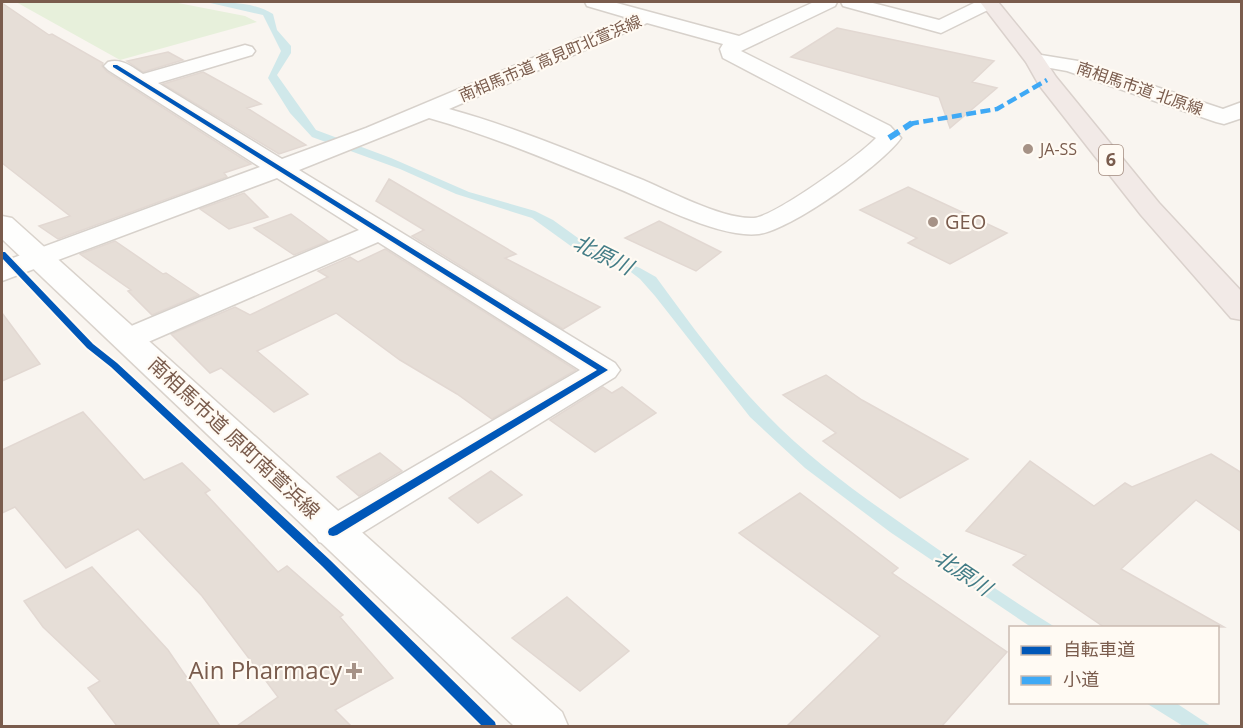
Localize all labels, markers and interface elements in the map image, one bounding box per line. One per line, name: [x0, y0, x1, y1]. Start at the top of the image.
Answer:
street label: 南相馬市道 高見町北萱浜線: [455, 10, 645, 106]
street label: 南相馬市道 北原線: [1074, 56, 1206, 120]
place label: JA-SS: [1038, 138, 1077, 160]
marker: JA-SS: [1021, 142, 1035, 156]
road number: 6: [1099, 145, 1123, 175]
place label: GEO: [945, 208, 986, 235]
marker: GEO: [926, 215, 940, 229]
water label: 北原川: [569, 228, 640, 281]
street label: 南相馬市道 原町南萱浜線: [143, 351, 326, 524]
water label: 北原川: [930, 543, 999, 603]
legend: [1009, 626, 1219, 704]
text: 自転車道: [1063, 637, 1135, 661]
place label: Ain Pharmacy: [188, 653, 343, 686]
marker: Ain Pharmacy: [347, 664, 361, 678]
text: 小道: [1063, 667, 1099, 691]

